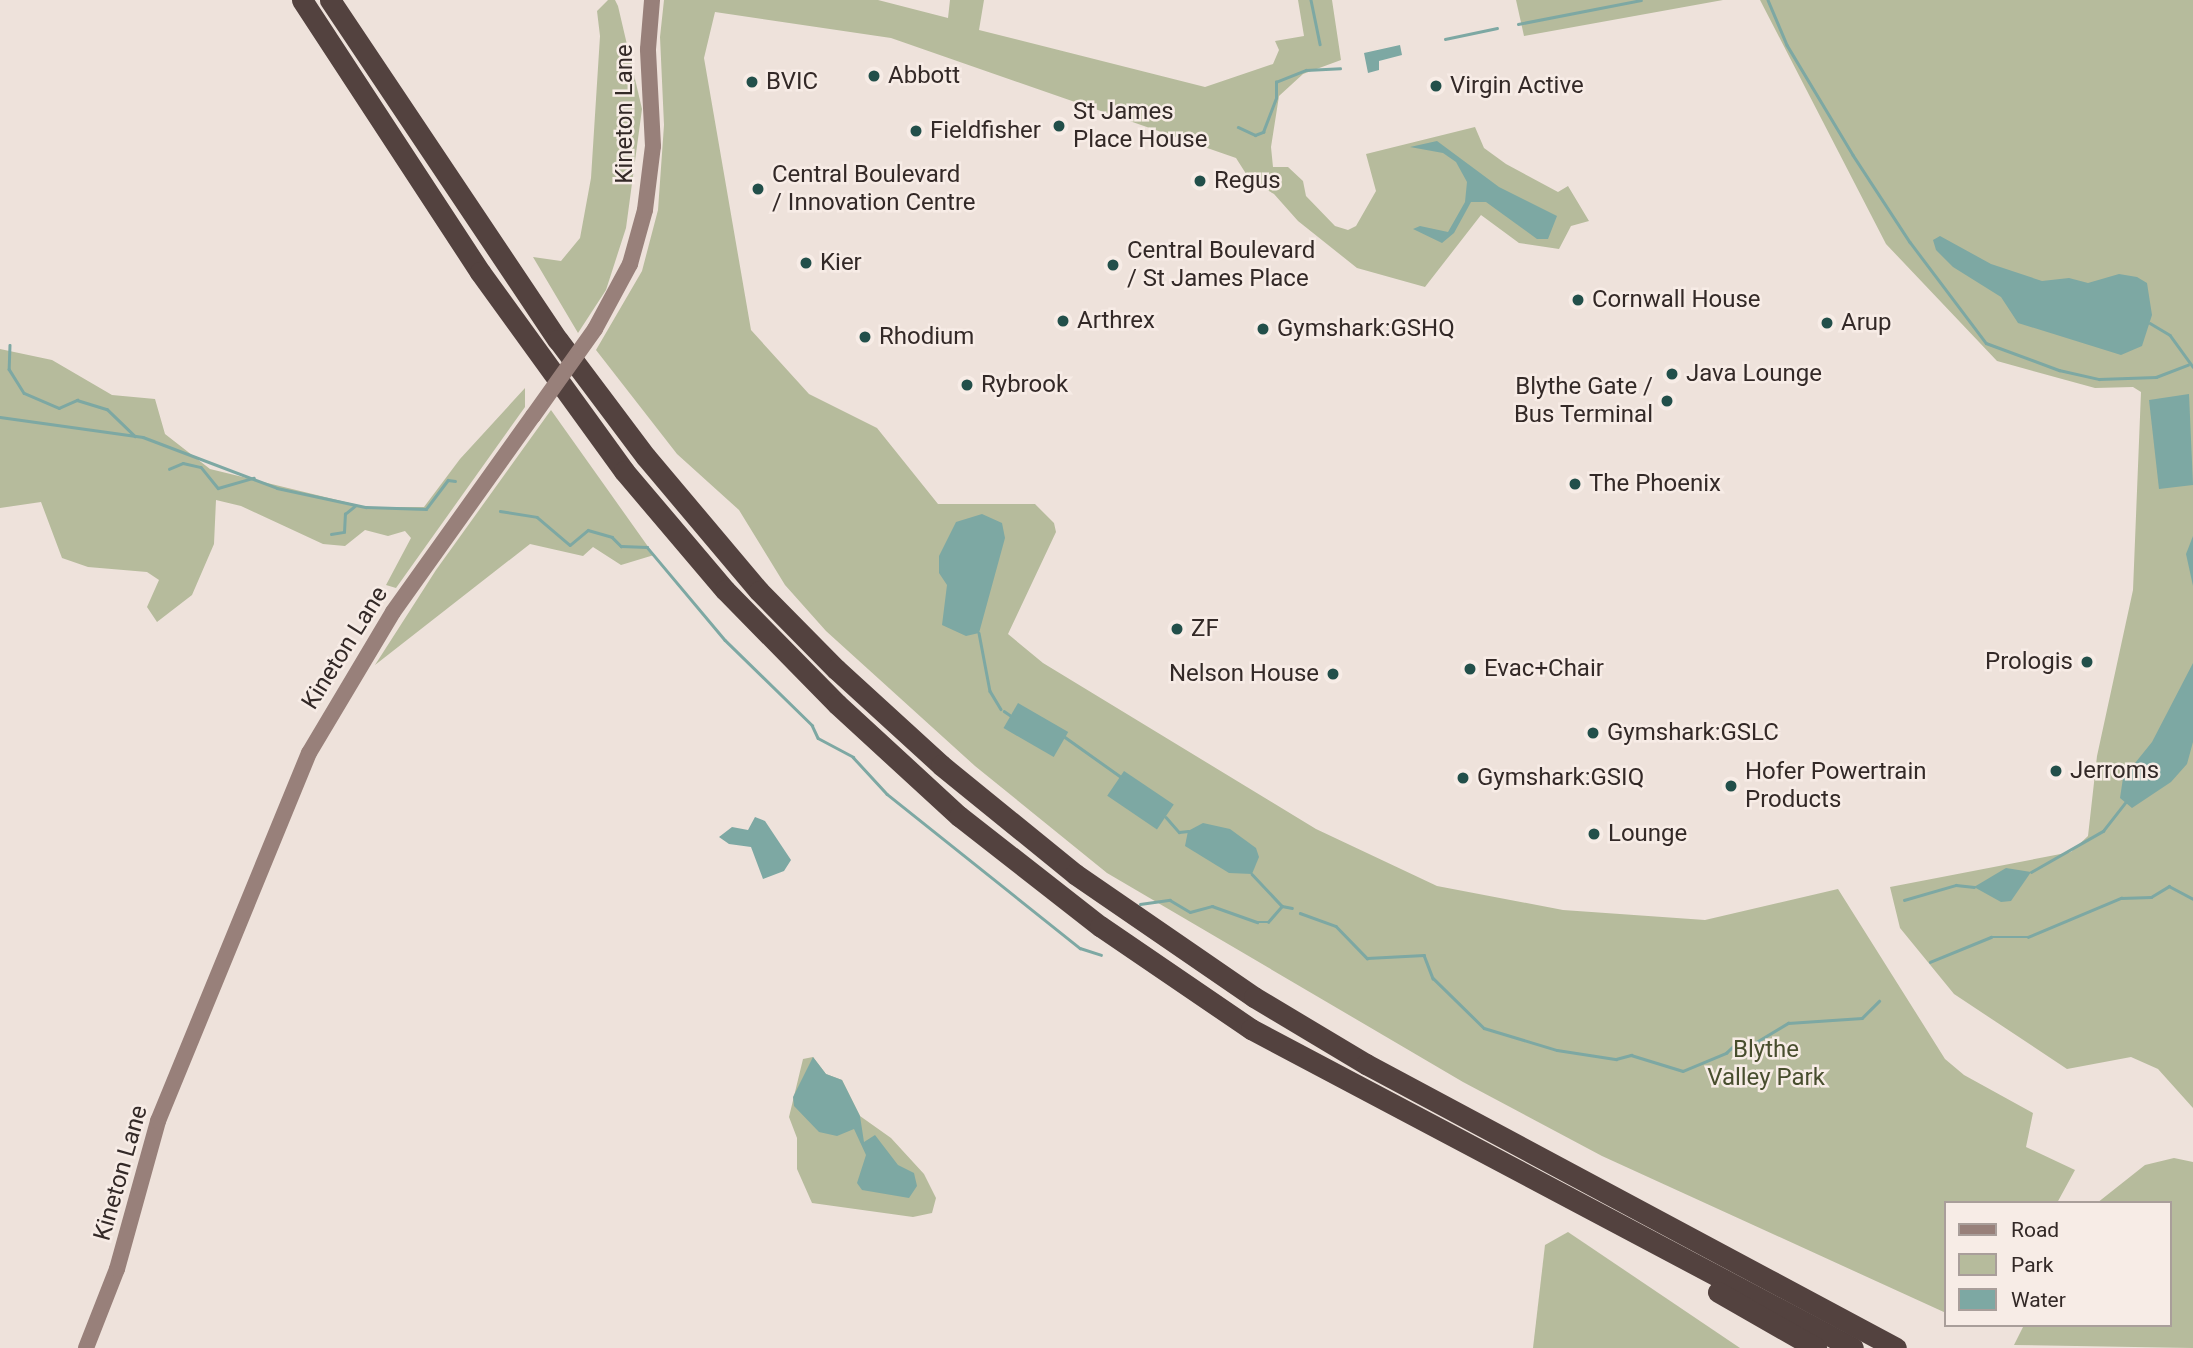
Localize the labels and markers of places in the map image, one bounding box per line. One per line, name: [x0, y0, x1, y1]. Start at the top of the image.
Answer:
place label: Abbott: [888, 62, 960, 90]
place label: BVIC: [766, 68, 818, 96]
marker: Abbott: [866, 68, 882, 84]
place label: Virgin Active: [1450, 72, 1584, 100]
marker: BVIC: [744, 74, 760, 90]
marker: Virgin Active: [1428, 78, 1444, 94]
place label: St James Place House: [1073, 98, 1207, 154]
place label: Fieldfisher: [930, 117, 1041, 145]
marker: St James Place House: [1051, 118, 1067, 134]
marker: Fieldfisher: [908, 123, 924, 139]
place label: Central Boulevard / Innovation Centre: [772, 161, 976, 217]
place label: Regus: [1214, 167, 1281, 195]
marker: Regus: [1192, 173, 1208, 189]
marker: Central Boulevard / Innovation Centre: [750, 181, 766, 197]
place label: Central Boulevard / St James Place: [1127, 237, 1315, 293]
place label: Kier: [820, 249, 862, 277]
marker: Kier: [798, 255, 814, 271]
marker: Central Boulevard / St James Place: [1105, 257, 1121, 273]
place label: Cornwall House: [1592, 286, 1761, 314]
marker: Cornwall House: [1570, 292, 1586, 308]
place label: Arthrex: [1077, 307, 1155, 335]
place label: Arup: [1841, 309, 1891, 337]
marker: Arthrex: [1055, 313, 1071, 329]
place label: Gymshark:GSHQ: [1277, 315, 1455, 343]
marker: Arup: [1819, 315, 1835, 331]
marker: Gymshark:GSHQ: [1255, 321, 1271, 337]
place label: Rhodium: [879, 323, 974, 351]
marker: Rhodium: [857, 329, 873, 345]
place label: Java Lounge: [1686, 360, 1822, 388]
marker: Java Lounge: [1664, 366, 1680, 382]
place label: Rybrook: [981, 371, 1068, 399]
place label: Blythe Gate / Bus Terminal: [1513, 373, 1653, 429]
marker: Rybrook: [959, 377, 975, 393]
marker: Blythe Gate / Bus Terminal: [1659, 393, 1675, 409]
place label: The Phoenix: [1589, 470, 1721, 498]
marker: The Phoenix: [1567, 476, 1583, 492]
place label: ZF: [1191, 615, 1219, 643]
marker: ZF: [1169, 621, 1185, 637]
place label: Prologis: [1985, 648, 2073, 676]
marker: Prologis: [2079, 654, 2095, 670]
place label: Evac+Chair: [1484, 655, 1604, 683]
place label: Nelson House: [1169, 660, 1319, 688]
marker: Evac+Chair: [1462, 661, 1478, 677]
marker: Nelson House: [1325, 666, 1341, 682]
place label: Gymshark:GSLC: [1607, 719, 1779, 747]
marker: Gymshark:GSLC: [1585, 725, 1601, 741]
place label: Jerroms: [2070, 757, 2159, 785]
place label: Hofer Powertrain Products: [1745, 758, 1926, 814]
marker: Jerroms: [2048, 763, 2064, 779]
place label: Gymshark:GSIQ: [1477, 764, 1644, 792]
marker: Gymshark:GSIQ: [1455, 770, 1471, 786]
marker: Hofer Powertrain Products: [1723, 778, 1739, 794]
place label: Lounge: [1608, 820, 1687, 848]
marker: Lounge: [1586, 826, 1602, 842]

